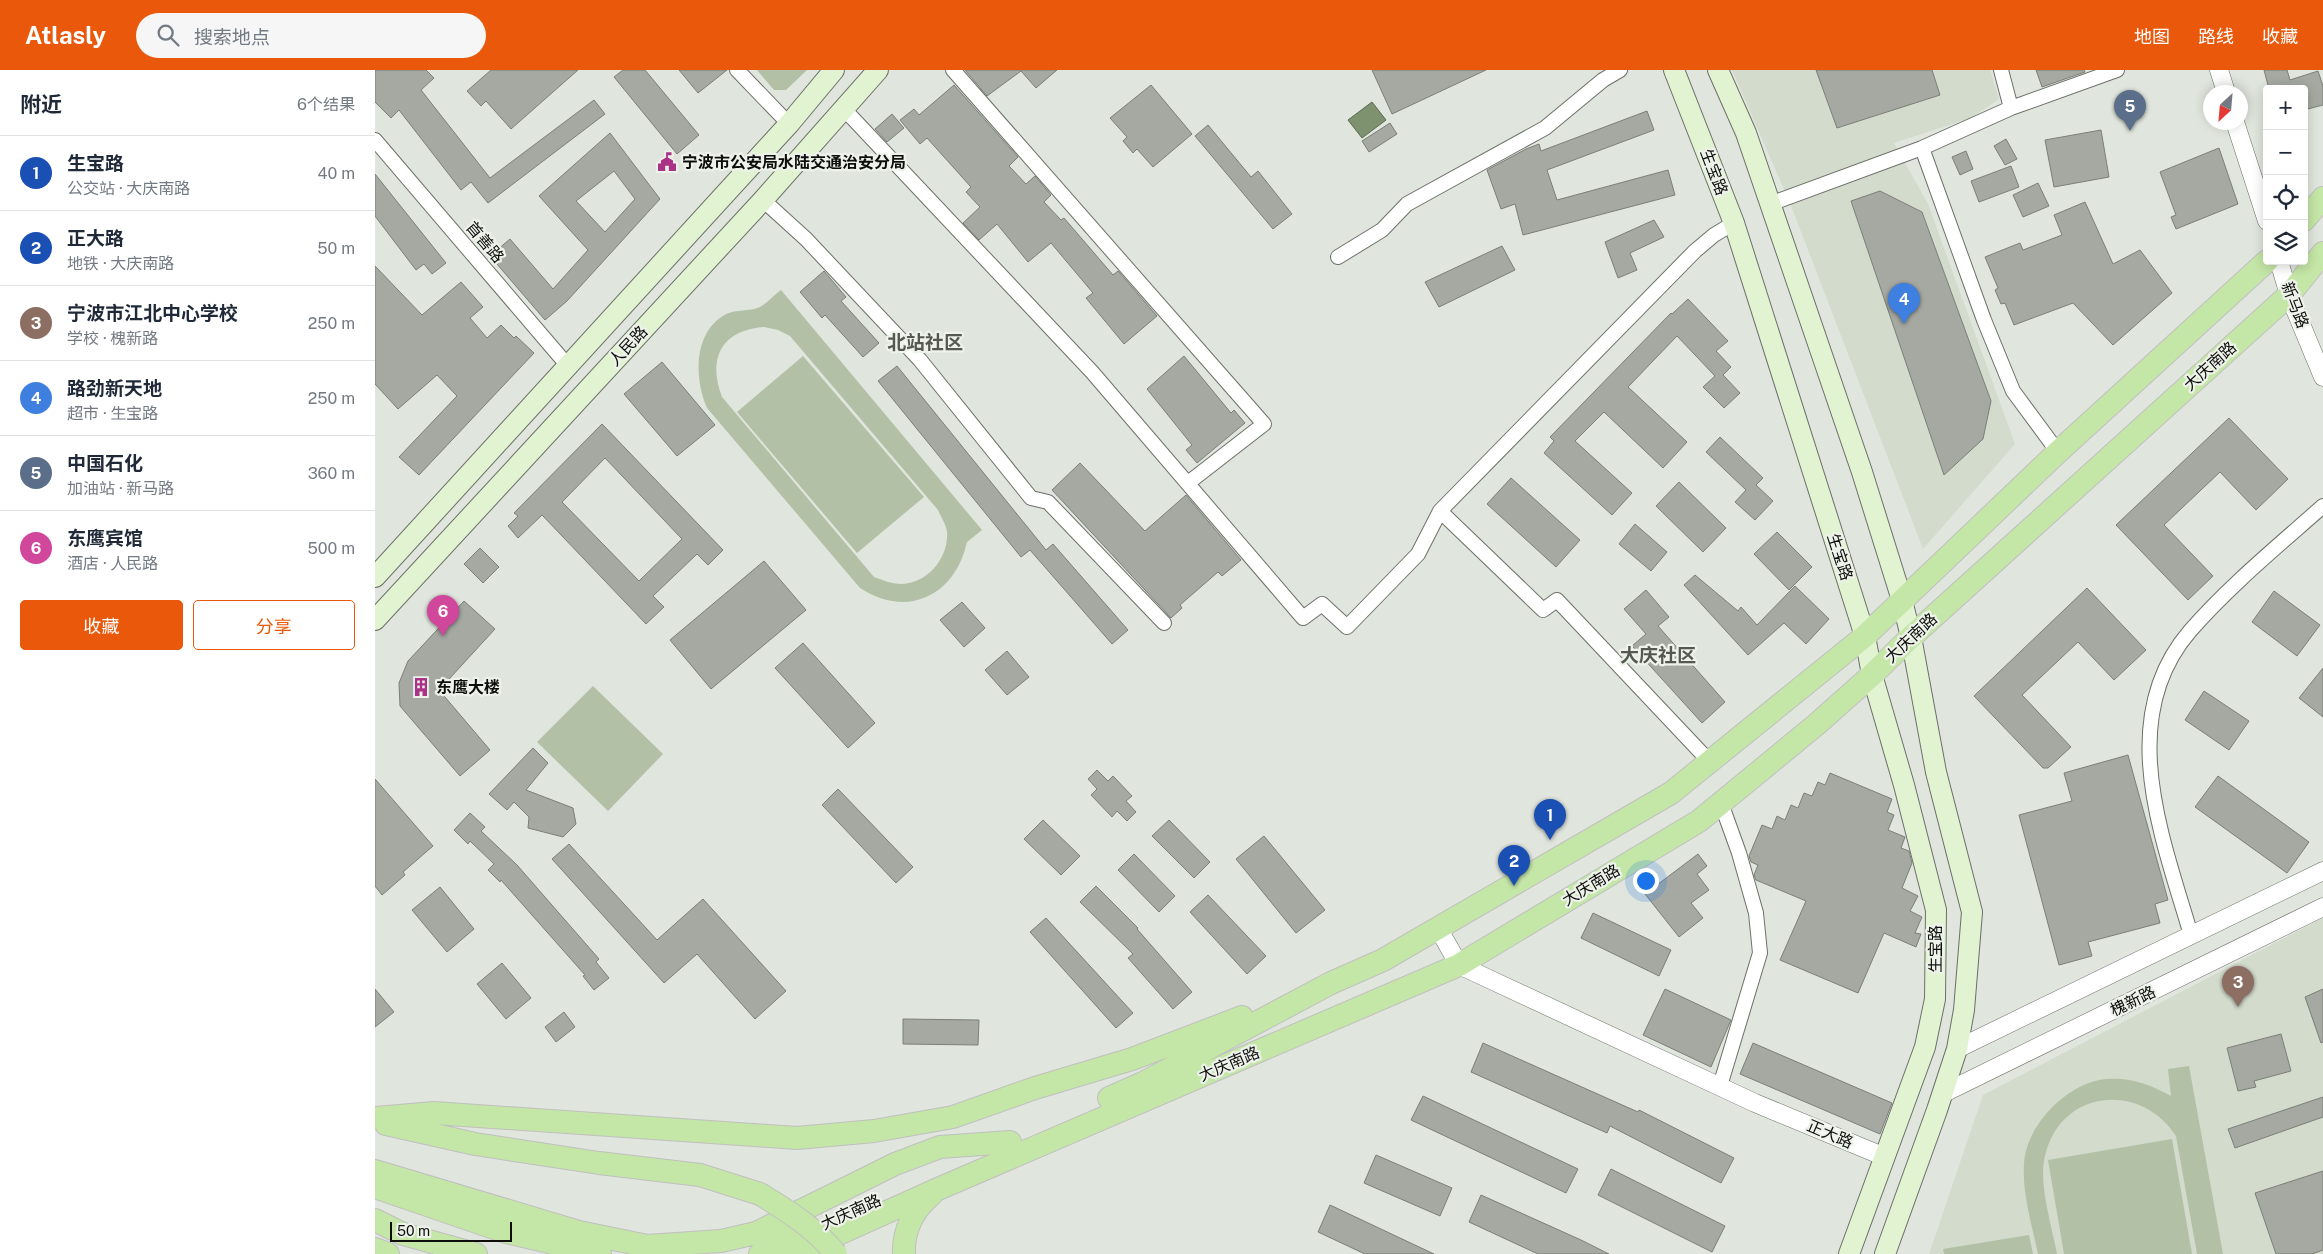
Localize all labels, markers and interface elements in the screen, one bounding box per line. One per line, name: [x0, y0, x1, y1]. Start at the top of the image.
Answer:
search box: [136, 13, 486, 58]
text: Atlasly: [25, 21, 106, 49]
icon: search: [154, 21, 182, 49]
text: 搜索地点: [194, 26, 270, 48]
text: 地图: [2134, 26, 2170, 47]
text: 路线: [2198, 26, 2234, 47]
text: 收藏: [2262, 26, 2298, 47]
north arrow: [2203, 85, 2248, 130]
map controls: [2263, 85, 2308, 265]
button: +: [2263, 85, 2308, 130]
pin: 5: [2114, 90, 2146, 131]
text: 附近: [20, 92, 62, 117]
text: 6个结果: [297, 95, 355, 114]
button: −: [2263, 130, 2308, 175]
street label: 生宝路: [1697, 146, 1731, 198]
public building icon: 宁波市公安局水陆交通治安分局: [656, 151, 678, 173]
text: 生宝路: [67, 152, 124, 174]
place label: 宁波市公安局水陆交通治安分局: [682, 153, 906, 172]
text: 1: [33, 164, 39, 183]
text: 40 m: [317, 164, 355, 183]
button: locate: [2263, 175, 2308, 220]
text: 公交站 · 大庆南路: [67, 179, 190, 198]
street label: 首善路: [462, 218, 508, 266]
button: layers: [2263, 220, 2308, 265]
text: 正大路: [67, 227, 124, 249]
text: 2: [31, 239, 41, 258]
text: 50 m: [317, 239, 355, 258]
text: 地铁 · 大庆南路: [67, 254, 174, 273]
street label: 新马路: [2278, 279, 2312, 331]
pin: 4: [1888, 283, 1920, 324]
text: 宁波市江北中心学校: [67, 302, 238, 324]
text: 3: [31, 314, 41, 333]
text: 250 m: [308, 314, 355, 333]
street label: 人民路: [605, 322, 651, 370]
text: 学校 · 槐新路: [67, 329, 158, 348]
district label: 北站社区: [887, 331, 963, 353]
street label: 大庆南路: [2180, 338, 2240, 394]
text: 路劲新天地: [67, 377, 162, 399]
text: 4: [31, 389, 41, 408]
text: 250 m: [308, 389, 355, 408]
text: 超市 · 生宝路: [67, 404, 158, 423]
text: 中国石化: [67, 452, 143, 474]
text: 5: [31, 464, 41, 483]
text: 360 m: [308, 464, 355, 483]
text: 加油站 · 新马路: [67, 479, 174, 498]
text: 东鹰宾馆: [67, 527, 143, 549]
street label: 生宝路: [1824, 531, 1856, 583]
text: 6: [31, 539, 41, 558]
text: 500 m: [308, 539, 355, 558]
text: 酒店 · 人民路: [67, 554, 158, 573]
pin: 6: [427, 595, 459, 636]
button: 收藏: [20, 600, 183, 650]
button: 分享: [193, 600, 355, 650]
street label: 大庆南路: [1881, 609, 1941, 667]
district label: 大庆社区: [1620, 644, 1696, 666]
building icon: 东鹰大楼: [410, 676, 432, 698]
place label: 东鹰大楼: [436, 678, 500, 697]
pin: 1: [1534, 799, 1566, 840]
pin: 2: [1498, 845, 1530, 886]
street label: 大庆南路: [1559, 860, 1623, 910]
your location: [1633, 868, 1659, 894]
street label: 生宝路: [1926, 925, 1945, 973]
pin: 3: [2222, 966, 2254, 1007]
street label: 槐新路: [2107, 982, 2159, 1020]
street label: 大庆南路: [1196, 1043, 1262, 1085]
street label: 正大路: [1804, 1116, 1856, 1152]
street label: 大庆南路: [818, 1190, 884, 1234]
scale bar: [390, 1219, 513, 1242]
text: 50 m: [397, 1223, 430, 1239]

